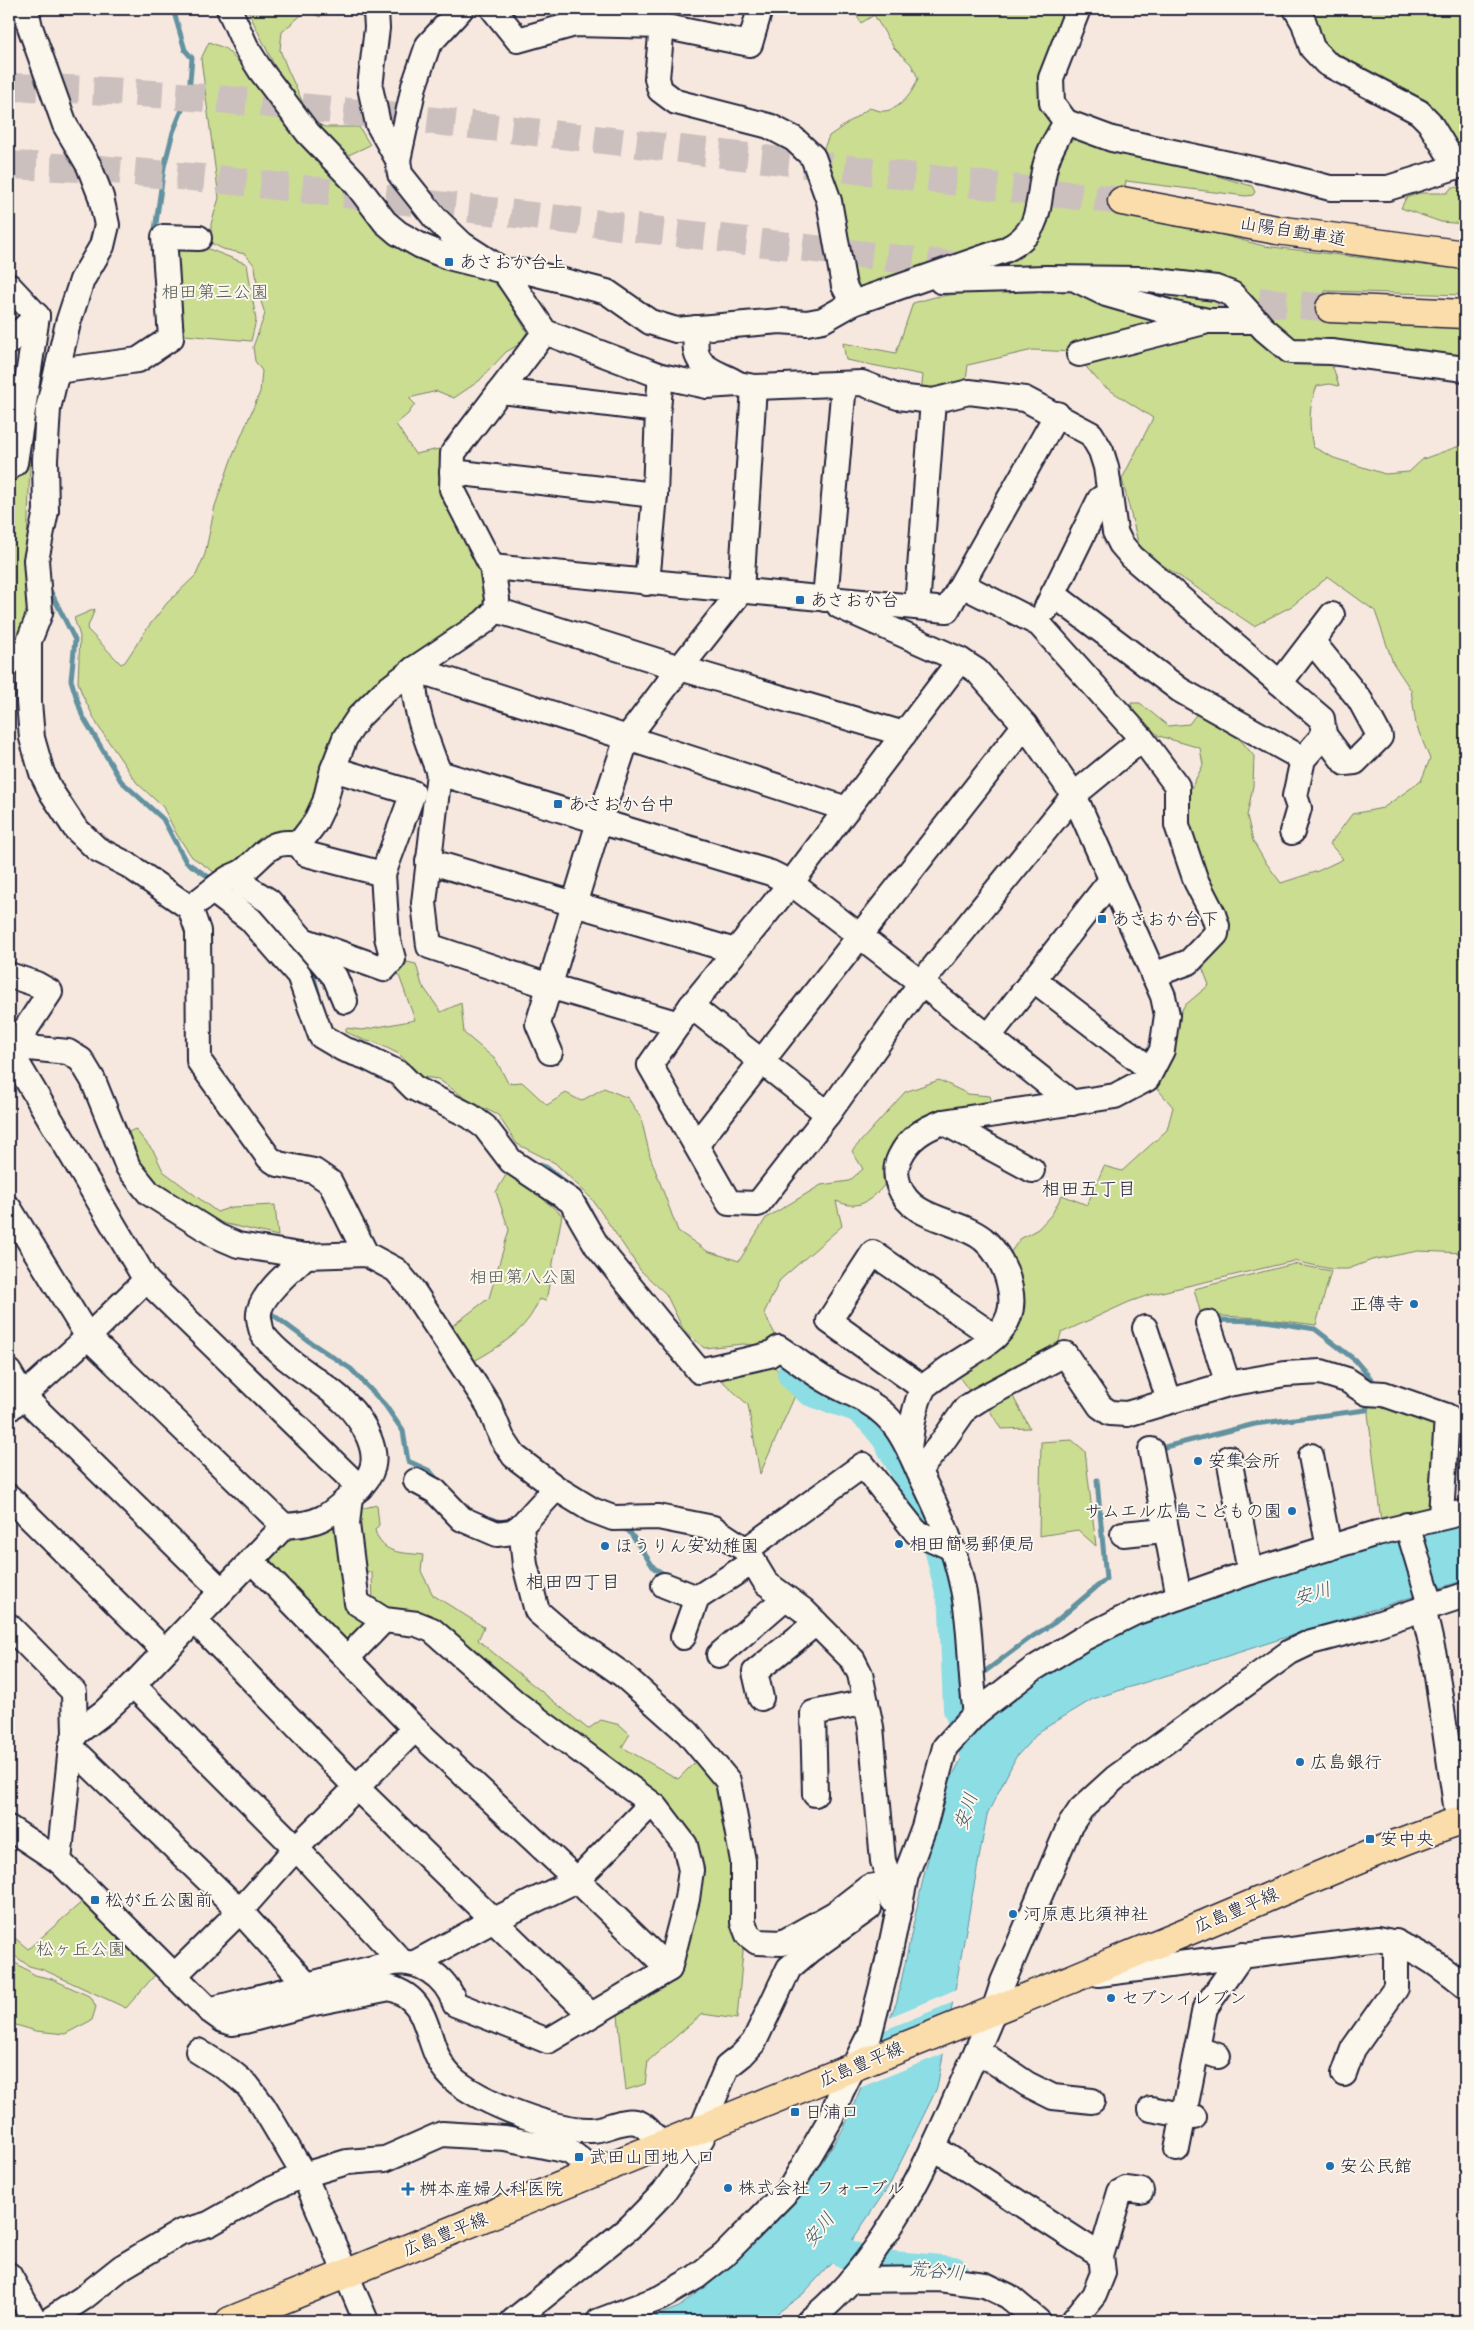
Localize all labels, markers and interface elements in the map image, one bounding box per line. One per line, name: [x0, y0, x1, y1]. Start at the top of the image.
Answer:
street label: 山陽自動車道: [1238, 211, 1348, 251]
place label: あさおか台上: [459, 250, 566, 274]
marker: あさおか台上: [443, 256, 455, 268]
park label: 相田第三公園: [161, 280, 269, 304]
place label: あさおか台: [810, 588, 899, 612]
marker: あさおか台: [794, 594, 806, 606]
place label: あさおか台中: [568, 792, 675, 816]
marker: あさおか台中: [552, 798, 564, 810]
place label: あさおか台下: [1112, 907, 1219, 931]
marker: あさおか台下: [1096, 913, 1108, 925]
district label: 相田五丁目: [1041, 1176, 1137, 1201]
park label: 相田第八公園: [469, 1265, 577, 1289]
place label: 正傳寺: [1350, 1292, 1404, 1316]
marker: 正傳寺: [1408, 1298, 1420, 1310]
place label: 安集会所: [1208, 1449, 1280, 1473]
marker: 安集会所: [1192, 1455, 1204, 1467]
place label: サムエル広島こどもの園: [1085, 1499, 1282, 1523]
marker: サムエル広島こどもの園: [1286, 1505, 1298, 1517]
place label: 相田簡易郵便局: [909, 1532, 1035, 1556]
place label: ほうりん安幼稚園: [615, 1534, 759, 1558]
marker: 相田簡易郵便局: [893, 1538, 905, 1550]
marker: ほうりん安幼稚園: [599, 1540, 611, 1552]
district label: 相田四丁目: [525, 1569, 621, 1594]
water label: 安川: [1290, 1576, 1334, 1611]
place label: 広島銀行: [1310, 1750, 1382, 1774]
marker: 広島銀行: [1294, 1756, 1306, 1768]
water label: 安川: [948, 1789, 983, 1833]
place label: 安中央: [1380, 1827, 1434, 1851]
marker: 安中央: [1364, 1833, 1376, 1845]
street label: 広島豊平線: [1190, 1881, 1282, 1939]
place label: 松が丘公園前: [105, 1888, 213, 1912]
marker: 松が丘公園前: [89, 1894, 101, 1906]
place label: 河原恵比須神社: [1023, 1902, 1149, 1926]
marker: 河原恵比須神社: [1007, 1908, 1019, 1920]
park label: 松ヶ丘公園: [36, 1937, 126, 1961]
place label: セブンイレブン: [1121, 1986, 1247, 2010]
marker: セブンイレブン: [1105, 1992, 1117, 2004]
street label: 広島豊平線: [815, 2035, 907, 2093]
place label: 日浦口: [805, 2100, 859, 2124]
marker: 日浦口: [789, 2106, 801, 2118]
place label: 武田山団地入口: [589, 2145, 715, 2169]
marker: 武田山団地入口: [573, 2151, 585, 2163]
place label: 安公民館: [1340, 2154, 1412, 2178]
marker: 安公民館: [1324, 2160, 1336, 2172]
place label: 株式会社 フォーブル: [738, 2176, 905, 2200]
place label: 桝本産婦人科医院: [419, 2177, 563, 2201]
marker: 桝本産婦人科医院: [401, 2182, 415, 2196]
marker: 株式会社 フォーブル: [722, 2182, 734, 2194]
street label: 広島豊平線: [399, 2206, 491, 2262]
water label: 安川: [797, 2207, 840, 2252]
water label: 荒谷川: [907, 2256, 966, 2285]

